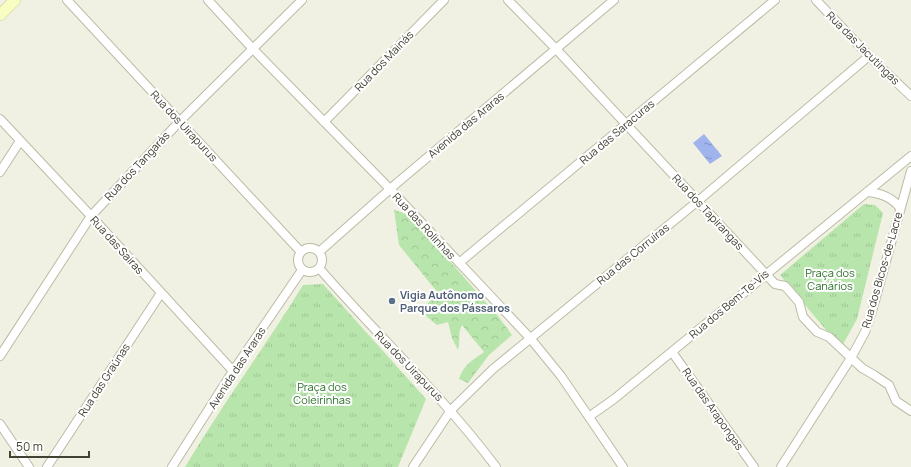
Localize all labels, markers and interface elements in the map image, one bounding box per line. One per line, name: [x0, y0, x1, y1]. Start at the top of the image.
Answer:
street label: Rua das Jacutingas: [823, 8, 904, 88]
street label: Rua dos Mainás: [351, 27, 417, 94]
street label: Rua dos Uirapurus: [147, 87, 221, 165]
street label: Avenida das Araras: [424, 88, 507, 161]
street label: Rua das Saracuras: [576, 96, 657, 167]
street label: Rua dos Tangarás: [101, 128, 173, 203]
street label: Rua dos Tapirangas: [669, 171, 748, 253]
street label: Rua das Rolinhas: [390, 189, 459, 262]
street label: Rua dos Bicos-de-Lacre: [858, 209, 905, 330]
street label: Rua das Sairas: [87, 212, 148, 277]
street label: Rua das Corruíras: [593, 220, 672, 288]
park label: Praça dos Canários: [805, 265, 855, 293]
street label: Rua dos Bem-Te-Vis: [686, 266, 772, 341]
place label: Vigia Autônomo Parque dos Pássaros: [400, 287, 510, 315]
marker: Vigia Autônomo Parque dos Pássaros: [387, 296, 397, 306]
street label: Avenida das Araras: [204, 324, 269, 412]
street label: Rua dos Uirapurus: [372, 327, 447, 404]
street label: Rua das Graúnas: [74, 340, 133, 419]
street label: Rua das Arapongas: [679, 365, 748, 453]
park label: Praça dos Coleirinhas: [293, 379, 351, 407]
scale bar: [10, 433, 89, 459]
text: 50 m: [16, 438, 43, 455]

